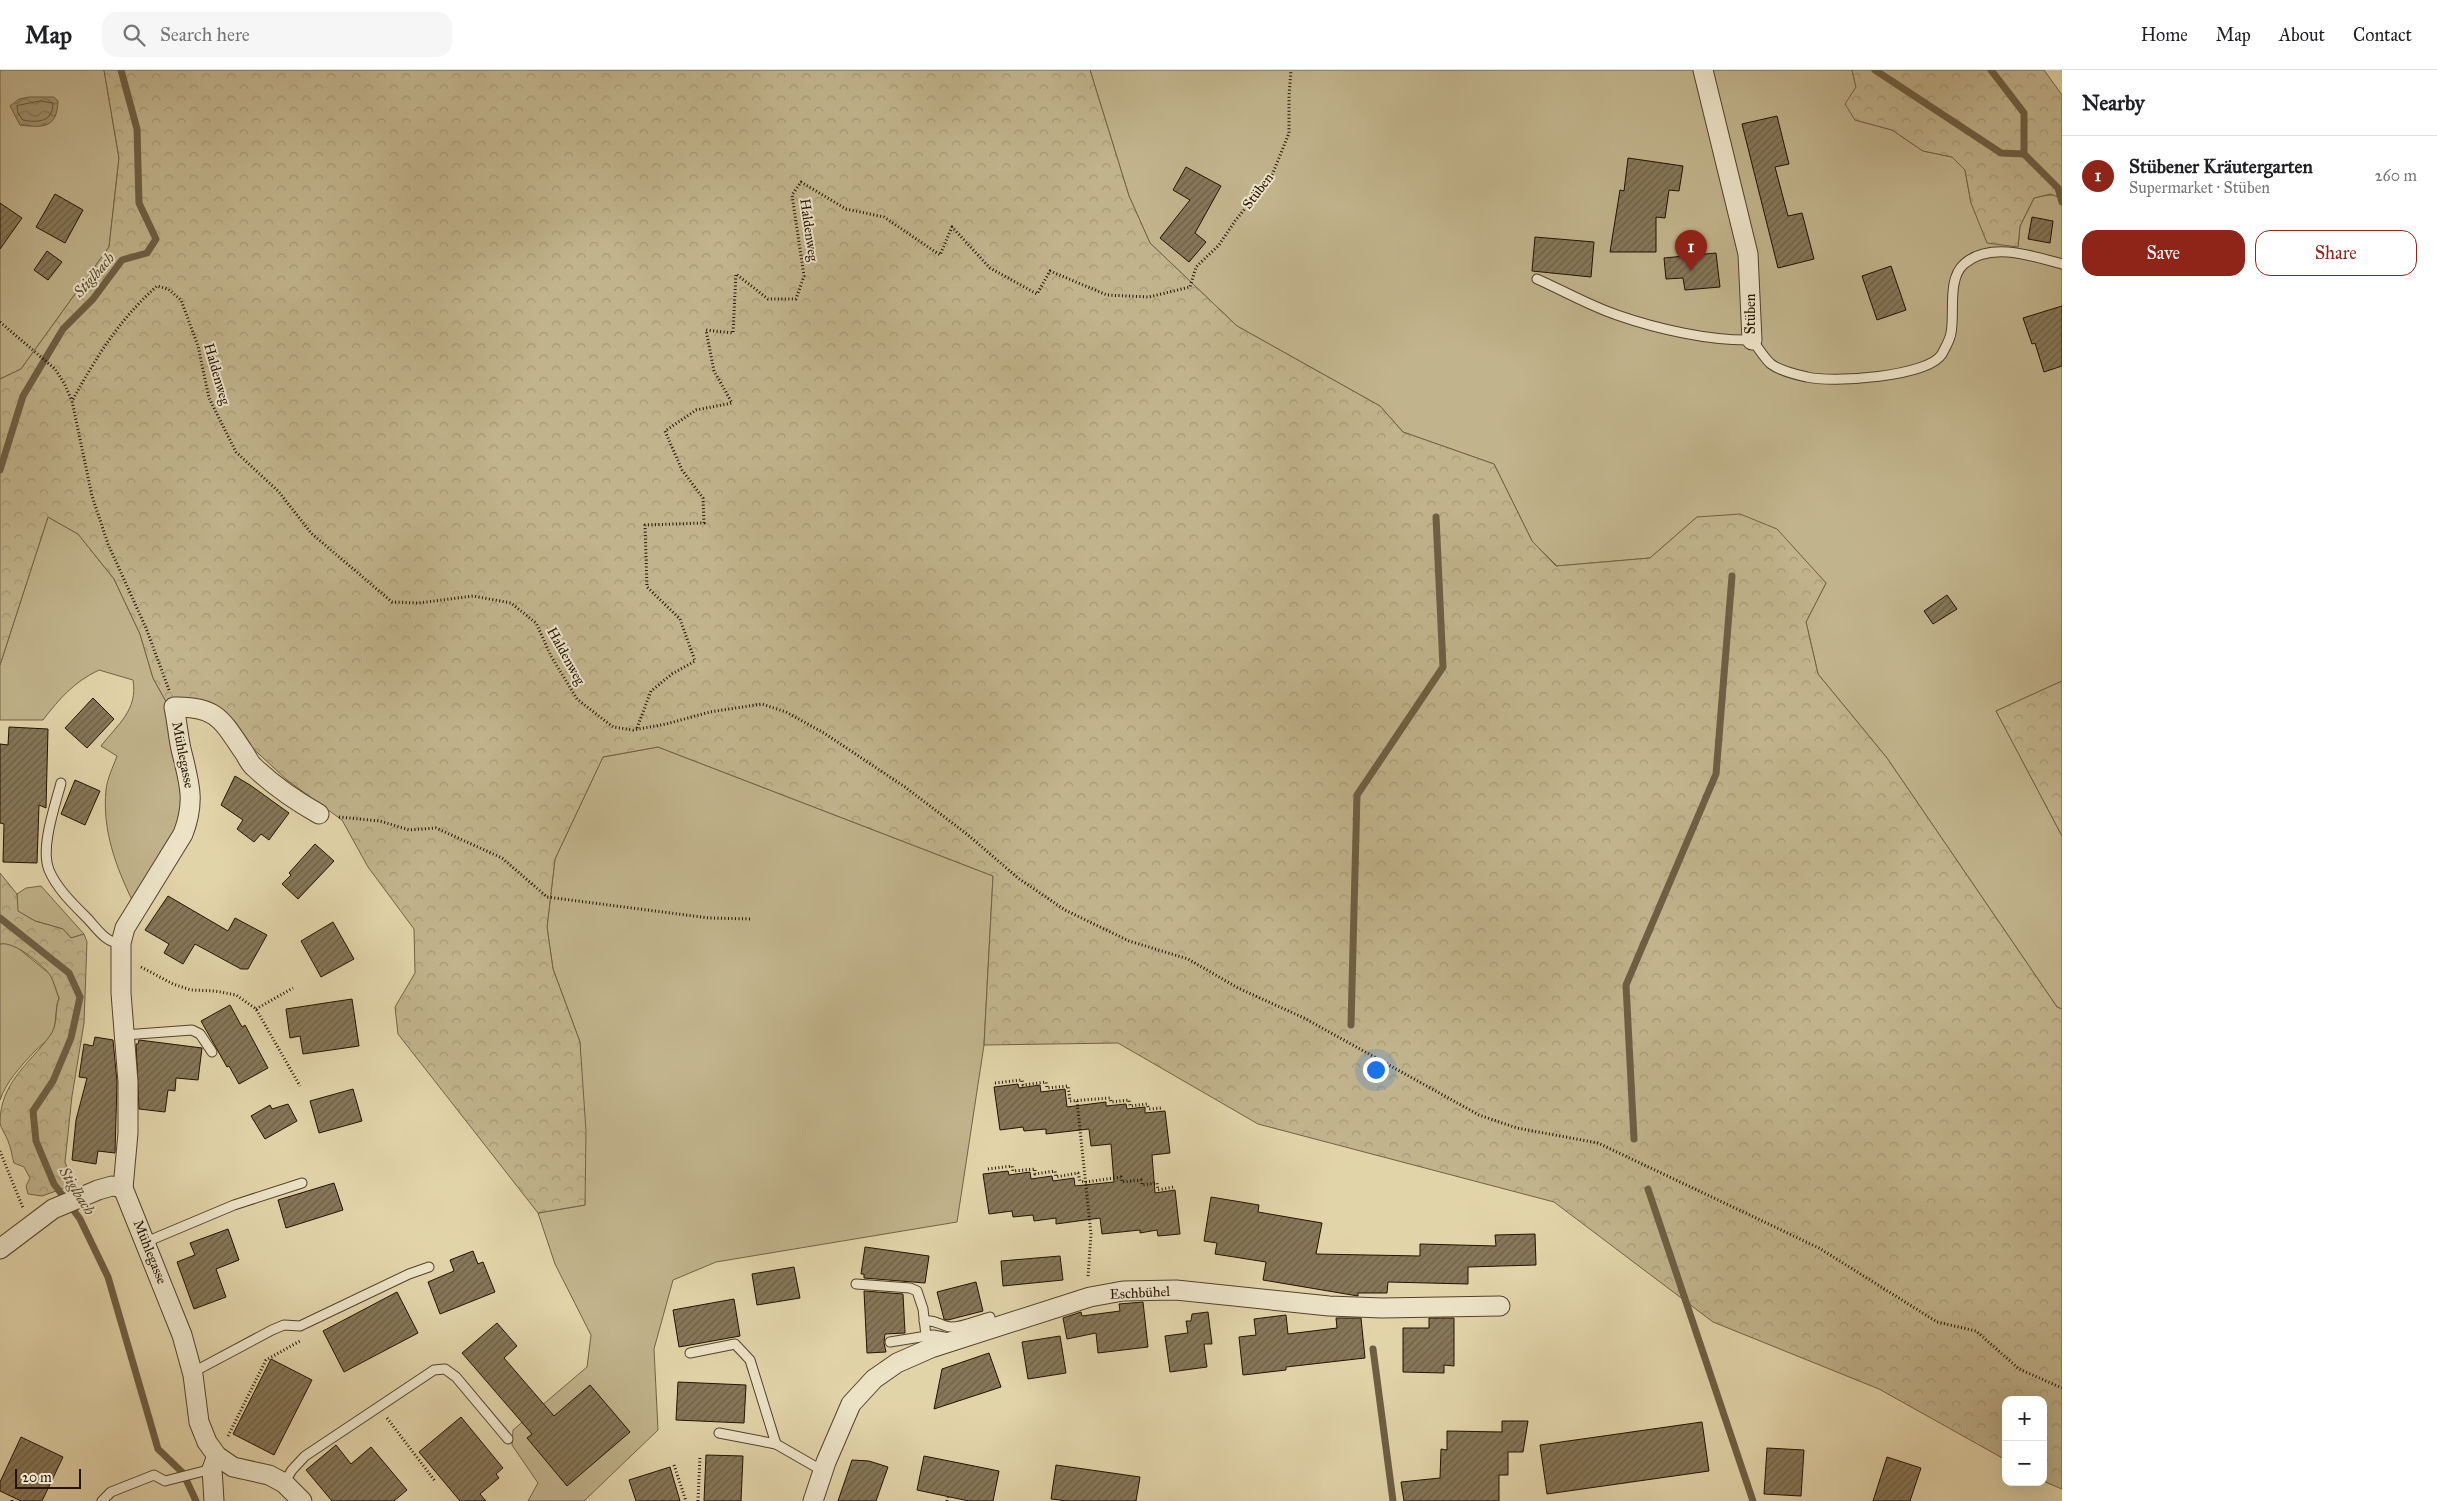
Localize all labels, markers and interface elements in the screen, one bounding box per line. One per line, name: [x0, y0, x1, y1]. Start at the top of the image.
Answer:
search box: [102, 12, 452, 57]
text: Map: [25, 20, 72, 50]
icon: search: [120, 21, 148, 49]
text: Search here: [160, 23, 250, 46]
text: Home: [2141, 24, 2188, 46]
text: Map: [2216, 24, 2251, 46]
text: About: [2279, 24, 2325, 46]
text: Contact: [2353, 24, 2412, 46]
text: Nearby: [2082, 90, 2145, 116]
text: Stübener Kräutergarten: [2129, 155, 2313, 178]
text: 1: [2095, 166, 2101, 185]
text: 260 m: [2375, 166, 2417, 185]
street label: Stüben: [1239, 169, 1277, 212]
text: Supermarket · Stüben: [2129, 178, 2270, 197]
street label: Haldenweg: [796, 197, 822, 263]
pin: 1: [1675, 230, 1707, 271]
button: Save: [2082, 230, 2245, 276]
button: Share: [2255, 230, 2417, 276]
water label: Stiglbach: [69, 249, 119, 302]
street label: Stüben: [1742, 293, 1759, 334]
street label: Haldenweg: [200, 341, 234, 407]
street label: Haldenweg: [543, 624, 589, 688]
street label: Mühlegasse: [168, 720, 198, 790]
your location: [1363, 1057, 1389, 1083]
water label: Stiglbach: [55, 1163, 99, 1219]
street label: Mühlegasse: [129, 1217, 171, 1287]
street label: Eschbühel: [1109, 1283, 1171, 1303]
map controls: [2002, 1396, 2047, 1486]
button: +: [2002, 1396, 2047, 1441]
button: −: [2002, 1441, 2047, 1486]
scale bar: [15, 1466, 81, 1489]
text: 20 m: [22, 1469, 52, 1486]

